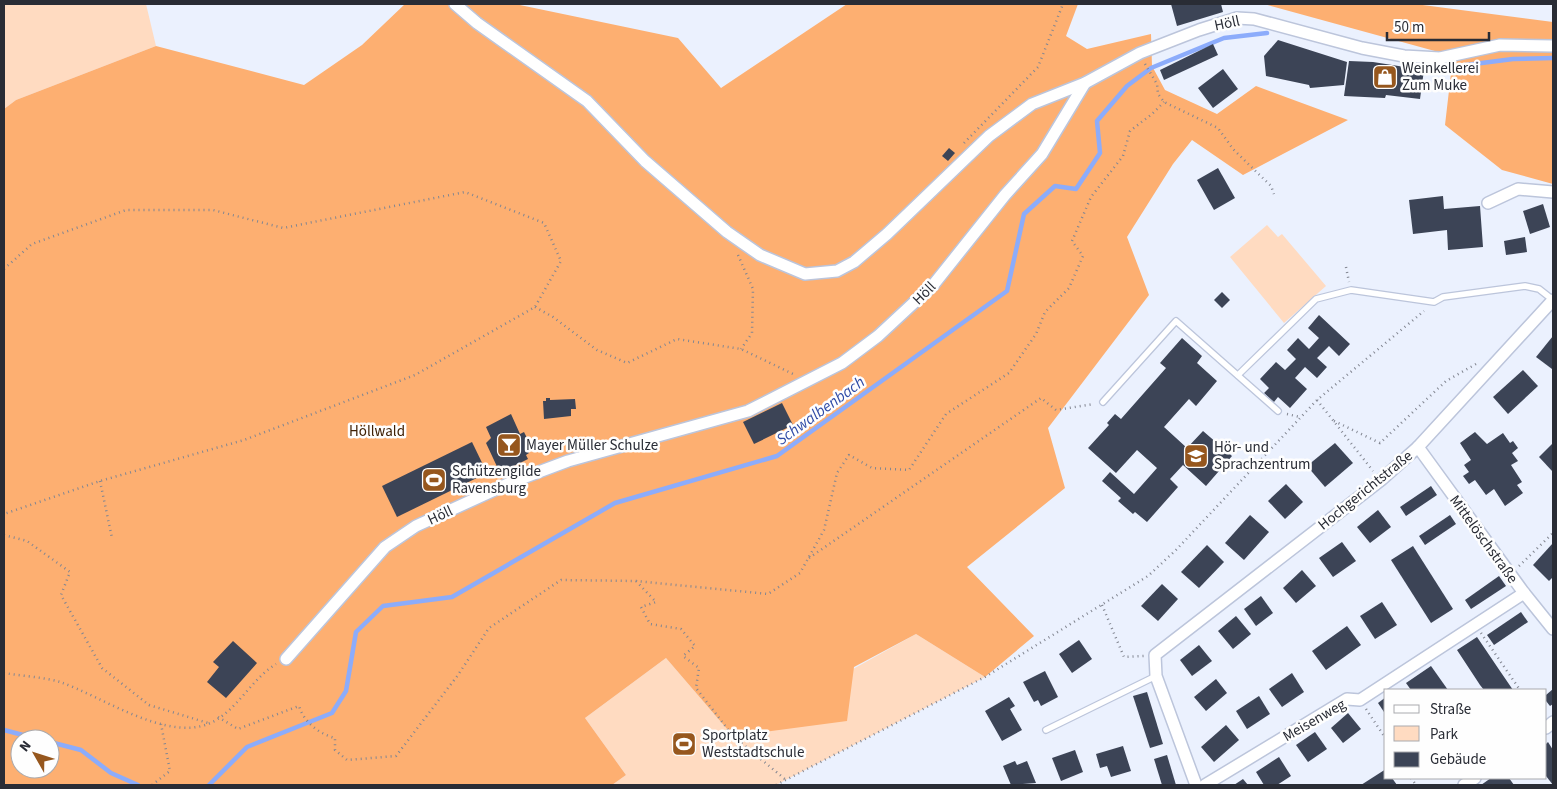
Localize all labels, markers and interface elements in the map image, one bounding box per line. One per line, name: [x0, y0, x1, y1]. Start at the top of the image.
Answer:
scale bar: [1387, 10, 1490, 42]
street label: Höll: [1212, 11, 1242, 36]
text: 50 m: [1394, 17, 1424, 38]
place label: Weinkellerei Zum Muke: [1402, 58, 1479, 96]
shop icon: Weinkellerei Zum Muke: [1372, 64, 1398, 90]
street label: Höll: [908, 277, 941, 310]
water label: Schwalbenbach: [772, 371, 869, 450]
park label: Höllwald: [349, 421, 405, 442]
bar icon: Mayer Müller Schulze: [496, 432, 522, 458]
place label: Mayer Müller Schulze: [526, 435, 658, 456]
place label: Hör- und Sprachzentrum: [1214, 437, 1311, 475]
school or university icon: Hör- und Sprachzentrum: [1183, 443, 1209, 469]
street label: Hochgerichtstraße: [1314, 446, 1417, 535]
place label: Schützengilde Ravensburg: [452, 461, 541, 499]
sports icon: Schützengilde Ravensburg: [421, 467, 447, 493]
street label: Mittelöschstraße: [1444, 491, 1523, 588]
street label: Höll: [424, 500, 456, 530]
legend: [1384, 689, 1547, 779]
street label: Meisenweg: [1279, 694, 1350, 747]
text: Straße: [1430, 699, 1471, 720]
text: Park: [1430, 724, 1459, 745]
place label: Sportplatz Weststadtschule: [702, 725, 804, 763]
north arrow: [10, 729, 60, 779]
sports icon: Sportplatz Weststadtschule: [671, 731, 697, 757]
text: N: [15, 737, 36, 756]
text: Gebäude: [1430, 749, 1486, 770]

